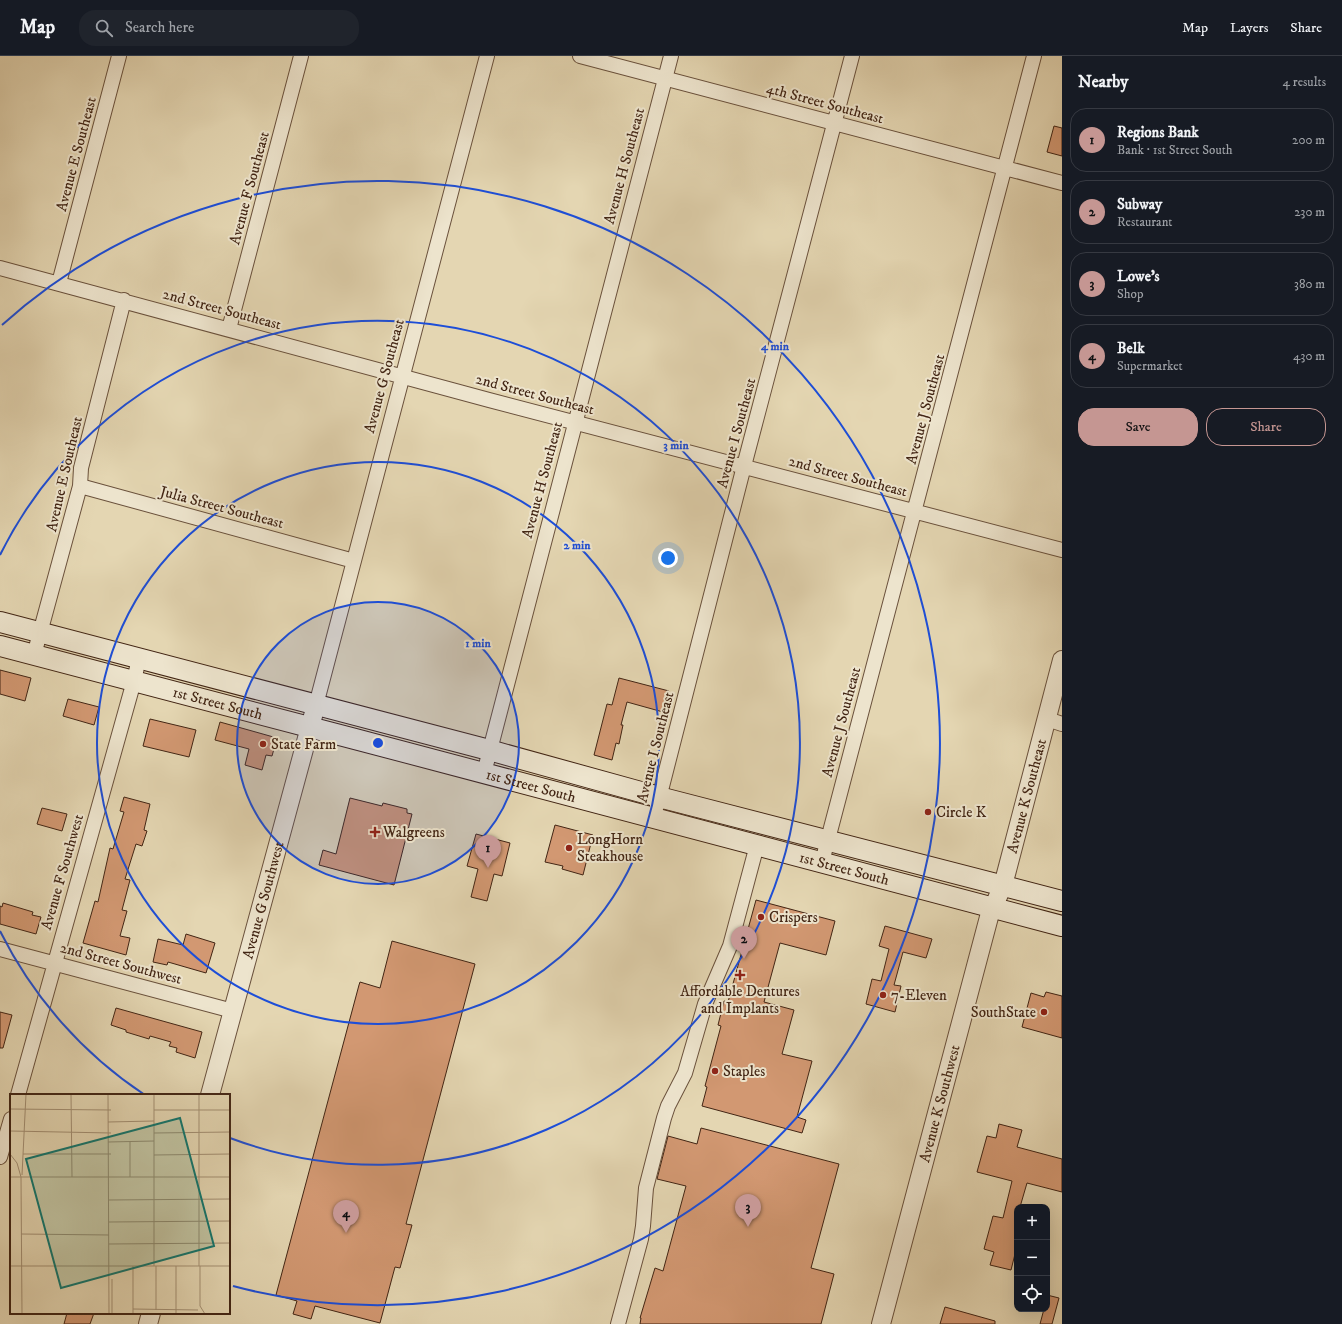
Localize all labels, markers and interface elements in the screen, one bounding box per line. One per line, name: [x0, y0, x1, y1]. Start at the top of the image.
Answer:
search box: [79, 10, 359, 46]
text: Map: [20, 16, 55, 39]
icon: search: [93, 17, 115, 39]
text: Search here: [125, 18, 194, 37]
text: Map: [1182, 19, 1208, 37]
text: Layers: [1230, 19, 1268, 37]
text: Share: [1290, 19, 1322, 37]
text: Nearby: [1078, 71, 1128, 93]
text: 4 results: [1283, 74, 1326, 90]
street label: 4th Street Southeast: [764, 79, 886, 128]
street label: Avenue E Southeast: [52, 95, 101, 213]
street label: Avenue H Southeast: [600, 106, 649, 226]
text: Regions Bank: [1117, 123, 1199, 142]
street label: Avenue F Southeast: [225, 129, 274, 247]
text: 1: [1090, 132, 1094, 148]
text: 200 m: [1292, 132, 1325, 148]
text: Bank · 1st Street South: [1117, 142, 1233, 158]
text: Subway: [1117, 195, 1162, 214]
text: 2: [1089, 204, 1095, 220]
text: 230 m: [1294, 204, 1325, 220]
text: Restaurant: [1117, 214, 1173, 230]
text: Lowe's: [1117, 267, 1160, 286]
text: 3: [1090, 276, 1094, 292]
text: 380 m: [1294, 276, 1325, 292]
street label: 2nd Street Southeast: [160, 285, 283, 334]
text: Shop: [1117, 286, 1143, 302]
street label: Avenue G Southeast: [360, 317, 409, 435]
text: 4 min: [760, 339, 790, 354]
text: Belk: [1117, 339, 1145, 358]
text: 4: [1088, 348, 1096, 364]
text: 430 m: [1293, 348, 1325, 364]
street label: Avenue J Southeast: [902, 352, 949, 466]
text: Supermarket: [1117, 358, 1183, 374]
street label: 2nd Street Southeast: [473, 370, 596, 419]
street label: Avenue I Southeast: [713, 376, 760, 490]
button: Save: [1078, 408, 1198, 446]
button: Share: [1206, 408, 1326, 446]
street label: Avenue E Southeast: [42, 414, 87, 534]
street label: Avenue H Southeast: [518, 420, 567, 540]
text: 3 min: [663, 438, 689, 453]
street label: 2nd Street Southeast: [786, 452, 909, 501]
street label: Julia Street Southeast: [156, 481, 286, 533]
text: 2 min: [564, 538, 591, 553]
your location: [658, 548, 678, 568]
text: 1 min: [465, 636, 491, 651]
street label: Avenue J Southeast: [818, 665, 865, 779]
street label: 1st Street South: [170, 683, 265, 724]
street label: Avenue I Southeast: [633, 690, 678, 804]
place label: State Farm: [271, 735, 336, 754]
centre of rings: [371, 736, 385, 750]
street label: Avenue K Southeast: [1003, 737, 1051, 856]
marker: State Farm: [258, 739, 268, 749]
street label: 1st Street South: [484, 765, 578, 807]
place label: Circle K: [936, 803, 987, 822]
marker: Circle K: [923, 807, 933, 817]
street label: Avenue F Southwest: [37, 812, 88, 932]
place label: Walgreens: [382, 823, 445, 842]
marker: Walgreens: [370, 827, 380, 837]
place label: LongHorn Steakhouse: [577, 830, 643, 866]
pin: 1: [475, 835, 501, 868]
street label: Avenue G Southwest: [238, 839, 289, 961]
marker: LongHorn Steakhouse: [564, 843, 574, 853]
street label: 1st Street South: [797, 848, 891, 890]
place label: Crispers: [769, 908, 818, 927]
marker: Crispers: [756, 912, 766, 922]
pin: 2: [731, 926, 757, 959]
street label: 2nd Street Southwest: [58, 938, 184, 989]
marker: Affordable Dentures and Implants: [734, 969, 746, 981]
place label: Affordable Dentures and Implants: [680, 982, 800, 1018]
place label: 7-Eleven: [891, 986, 947, 1005]
marker: 7-Eleven: [878, 990, 888, 1000]
place label: SouthState: [971, 1003, 1036, 1022]
marker: SouthState: [1039, 1007, 1049, 1017]
street label: Avenue K Southwest: [915, 1043, 965, 1165]
place label: Staples: [723, 1062, 765, 1081]
marker: Staples: [710, 1066, 720, 1076]
inset map: [10, 1094, 230, 1314]
pin: 3: [735, 1194, 761, 1227]
pin: 4: [333, 1200, 359, 1233]
map controls: [1014, 1204, 1050, 1312]
button: +: [1014, 1204, 1050, 1240]
button: −: [1014, 1240, 1050, 1276]
button: locate: [1014, 1276, 1050, 1312]

